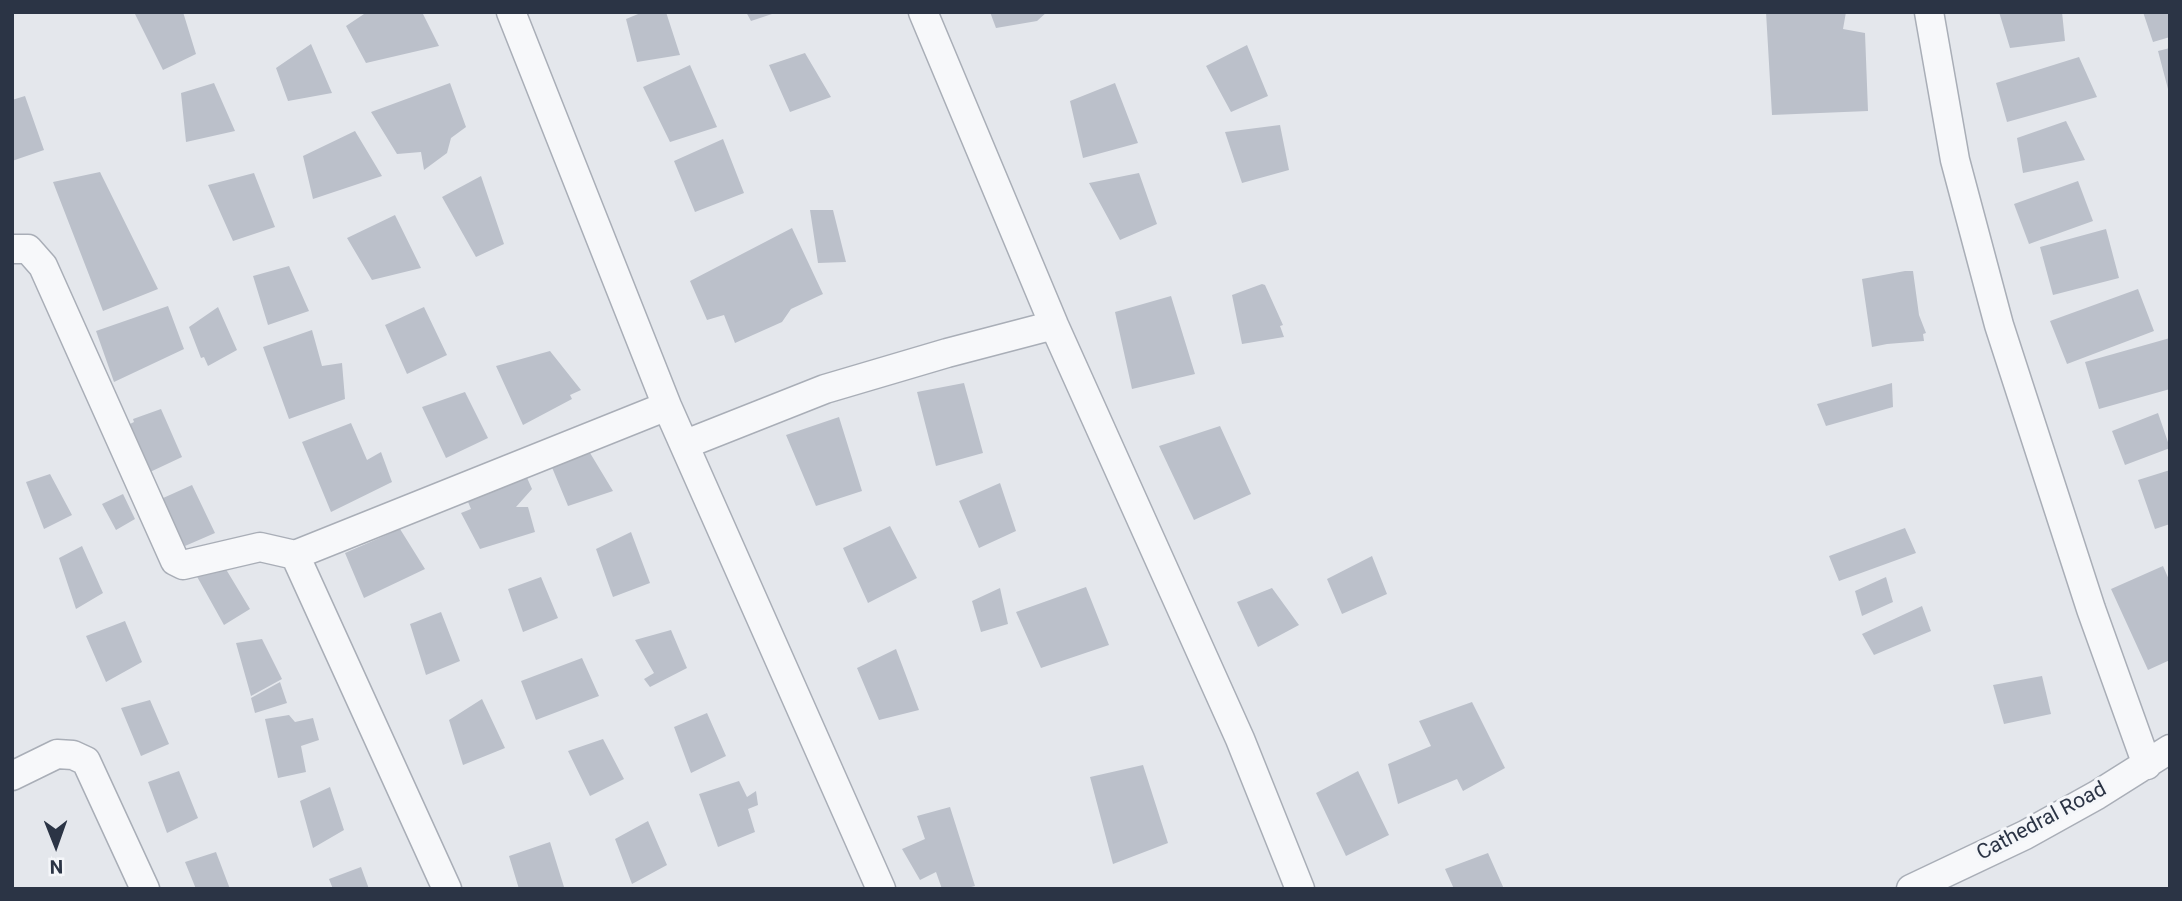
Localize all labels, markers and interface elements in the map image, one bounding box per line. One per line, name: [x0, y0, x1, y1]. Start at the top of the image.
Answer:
street label: Cathedral Road: [1973, 777, 2111, 867]
north arrow: [21, 810, 91, 880]
text: N: [49, 855, 63, 878]

